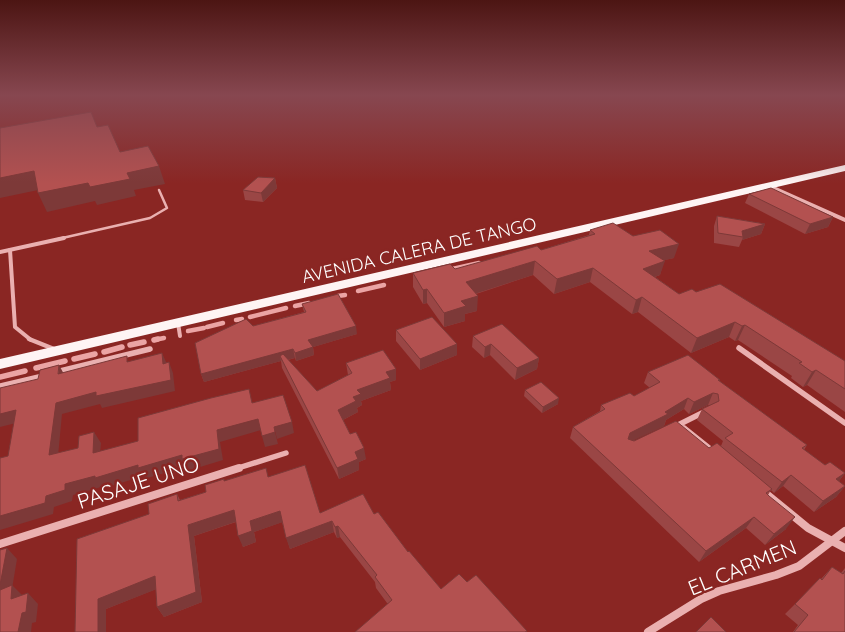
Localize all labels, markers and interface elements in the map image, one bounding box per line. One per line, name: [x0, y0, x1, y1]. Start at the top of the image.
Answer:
street label: AVENIDA CALERA DE TANGO: [299, 212, 539, 288]
street label: PASAJE UNO: [74, 450, 202, 514]
street label: EL CARMEN: [684, 533, 800, 601]

